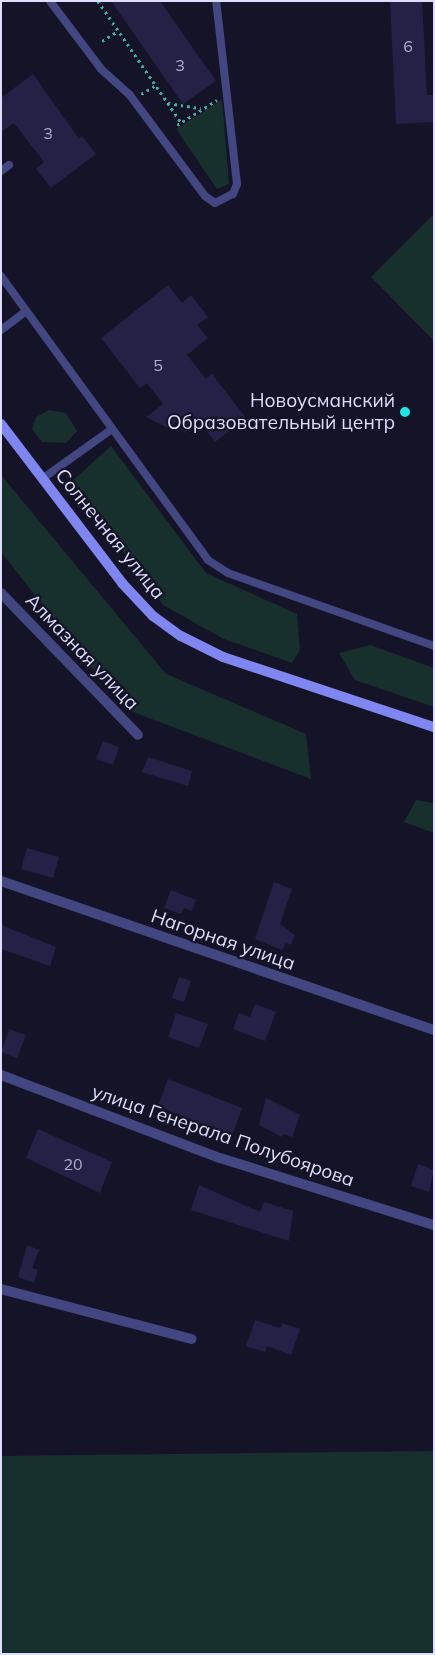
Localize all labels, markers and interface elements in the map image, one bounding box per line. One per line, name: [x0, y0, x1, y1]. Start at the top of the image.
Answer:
house number: 6: [403, 36, 413, 56]
house number: 3: [175, 55, 185, 75]
house number: 3: [43, 123, 53, 143]
house number: 5: [153, 355, 163, 375]
place label: Новоусманский Образовательный центр: [167, 390, 395, 434]
marker: Новоусманский Образовательный центр: [399, 406, 411, 418]
street label: Солнечная улица: [50, 464, 170, 604]
street label: Алмазная улица: [21, 589, 143, 715]
street label: Нагорная улица: [148, 905, 298, 975]
street label: улица Генерала Полубоярова: [89, 1080, 357, 1192]
house number: 20: [63, 1154, 83, 1174]

